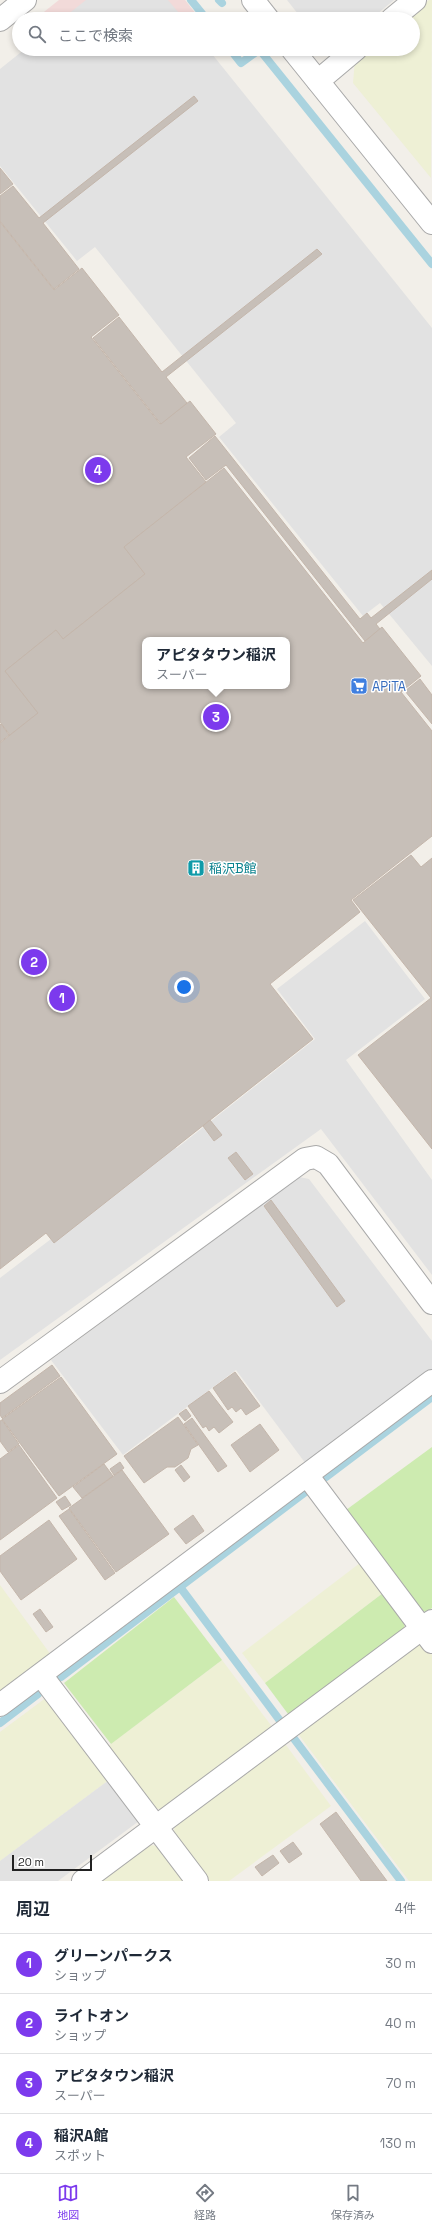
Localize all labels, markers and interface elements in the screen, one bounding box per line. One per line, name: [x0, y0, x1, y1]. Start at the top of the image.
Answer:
search box: [12, 12, 420, 56]
icon: search: [26, 23, 48, 45]
text: ここで検索: [58, 26, 133, 45]
pin: 4: [85, 455, 111, 485]
popup: [142, 637, 290, 689]
text: アピタタウン稲沢: [156, 645, 276, 664]
text: スーパー: [156, 666, 208, 683]
supermarket icon: APiTA: [349, 676, 369, 696]
place label: APiTA: [372, 678, 406, 695]
pin: 3: [203, 702, 229, 732]
building icon: 稲沢B館: [186, 858, 206, 878]
place label: 稲沢B館: [209, 860, 257, 877]
pin: 2: [21, 947, 47, 977]
your location: [174, 977, 194, 997]
pin: 1: [49, 983, 75, 1013]
scale bar: [12, 1853, 92, 1872]
text: 20 m: [18, 1855, 44, 1869]
text: 周辺: [16, 1898, 50, 1920]
text: 4件: [395, 1900, 416, 1917]
text: グリーンパークス: [54, 1946, 173, 1965]
text: 1: [26, 1955, 32, 1972]
text: 30 m: [385, 1955, 416, 1972]
text: ショップ: [54, 1967, 106, 1984]
text: ライトオン: [54, 2006, 129, 2025]
text: 2: [25, 2015, 33, 2032]
text: 40 m: [385, 2015, 416, 2032]
text: ショップ: [54, 2027, 106, 2044]
text: アピタタウン稲沢: [54, 2066, 174, 2085]
text: 3: [25, 2075, 33, 2092]
text: 70 m: [386, 2075, 416, 2092]
text: スーパー: [54, 2087, 106, 2104]
text: 稲沢A館: [54, 2126, 109, 2145]
text: 4: [25, 2135, 33, 2152]
text: 130 m: [380, 2135, 416, 2152]
text: スポット: [54, 2147, 106, 2164]
tab: 地図: [57, 2182, 79, 2222]
tab: 経路: [194, 2182, 216, 2222]
tab: 保存済み: [331, 2182, 375, 2222]

